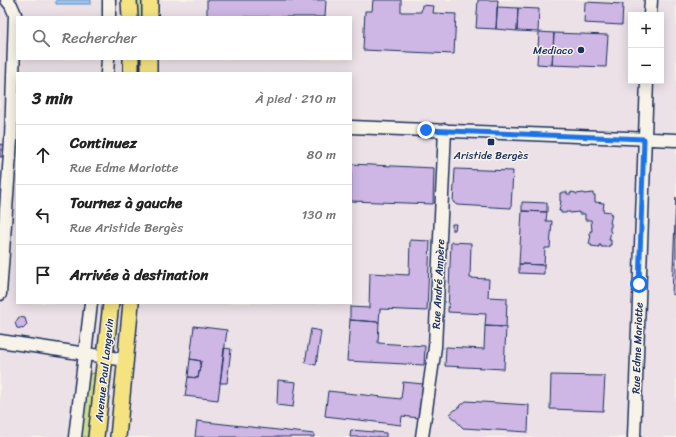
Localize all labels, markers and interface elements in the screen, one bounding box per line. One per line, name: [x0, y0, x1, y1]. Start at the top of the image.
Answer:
map controls: [628, 12, 664, 84]
button: +: [628, 12, 664, 48]
search box: [16, 16, 352, 60]
text: Rechercher: [62, 25, 137, 51]
icon: search: [30, 27, 52, 49]
place label: Mediaco: [533, 41, 573, 60]
marker: Mediaco: [576, 45, 586, 55]
button: −: [628, 48, 664, 84]
text: 3 min: [32, 83, 73, 113]
text: À pied · 210 m: [255, 87, 336, 110]
route end: [417, 121, 435, 139]
text: Continuez: [70, 130, 137, 156]
marker: Aristide Bergès: [486, 137, 496, 147]
text: 80 m: [307, 143, 336, 166]
icon: ahead: [32, 144, 54, 166]
place label: Aristide Bergès: [453, 146, 529, 165]
text: Rue Edme Mariotte: [70, 156, 179, 179]
text: Tournez à gauche: [70, 190, 182, 216]
text: 130 m: [302, 203, 336, 226]
icon: left: [32, 204, 54, 226]
text: Rue Aristide Bergès: [70, 216, 183, 239]
street label: Rue André Ampère: [427, 238, 450, 330]
text: Arrivée à destination: [70, 262, 208, 288]
icon: arrive: [32, 264, 54, 286]
route start: [630, 275, 648, 293]
street label: Rue Edme Mariotte: [626, 301, 649, 394]
street label: Avenue Paul Langevin: [90, 317, 119, 424]

